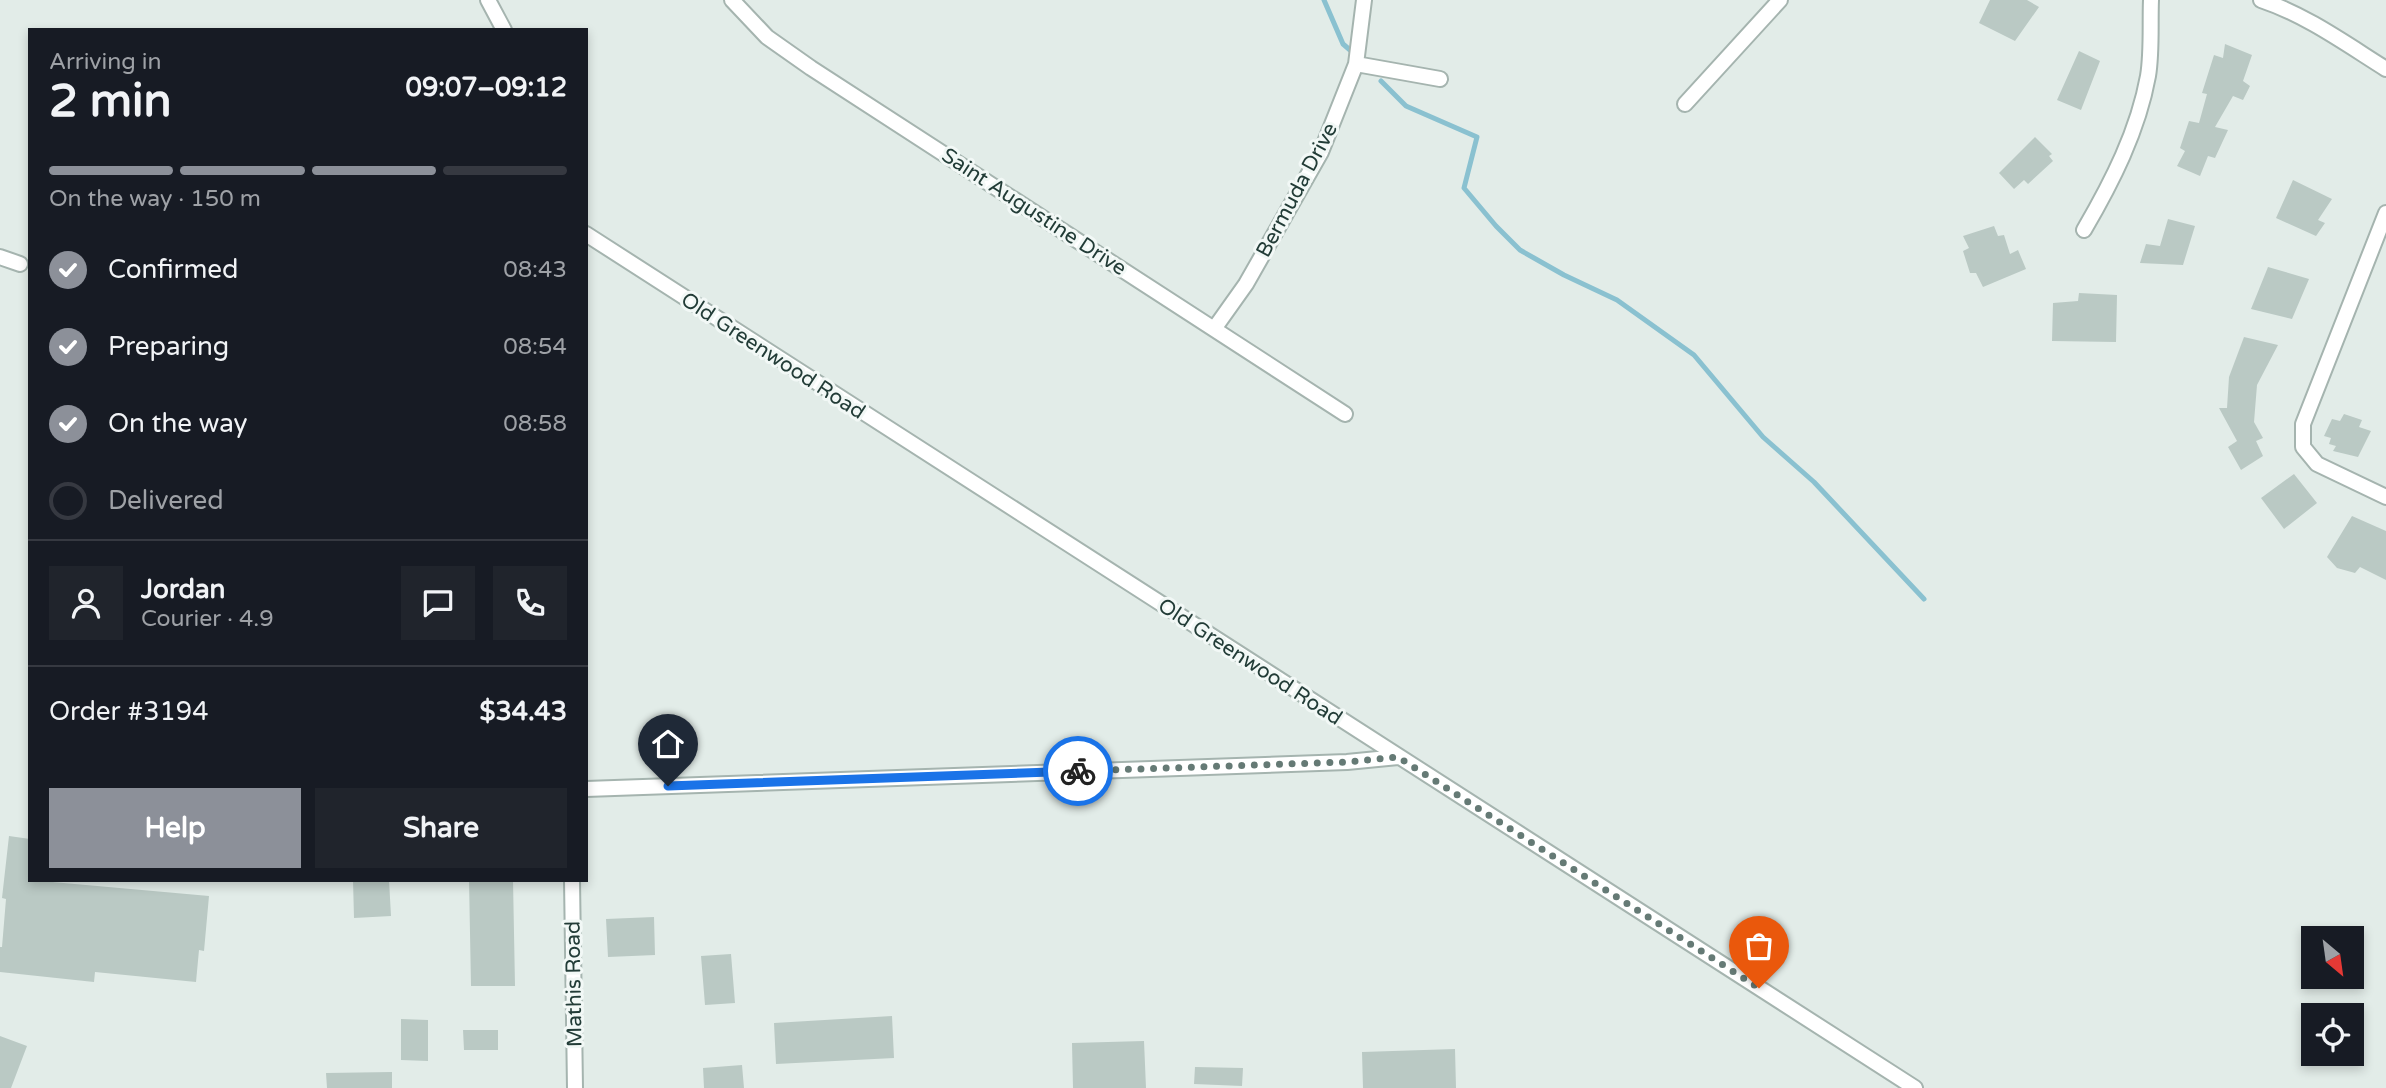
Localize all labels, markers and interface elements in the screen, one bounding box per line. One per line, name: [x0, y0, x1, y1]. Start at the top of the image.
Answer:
text: Arriving in: [49, 48, 162, 76]
text: 09:07–09:12: [406, 72, 567, 103]
text: 2 min: [49, 74, 172, 129]
street label: Bermuda Drive: [1251, 118, 1343, 261]
street label: Saint Augustine Drive: [937, 143, 1131, 281]
text: On the way · 150 m: [49, 185, 261, 213]
icon: check: [49, 251, 87, 289]
text: Confirmed: [108, 254, 238, 285]
text: 08:43: [503, 256, 567, 284]
street label: Old Greenwood Road: [676, 287, 870, 425]
icon: check: [49, 328, 87, 366]
text: Preparing: [108, 331, 229, 362]
text: 08:54: [503, 333, 567, 361]
icon: check: [49, 405, 87, 443]
text: On the way: [108, 408, 248, 439]
text: 08:58: [503, 410, 567, 438]
text: Delivered: [108, 485, 224, 516]
button: person: [49, 566, 123, 640]
button: chat: [401, 566, 475, 640]
button: phone: [493, 566, 567, 640]
text: Jordan: [141, 574, 225, 605]
street label: Old Greenwood Road: [1153, 593, 1347, 731]
text: Courier · 4.9: [141, 605, 274, 633]
text: Order #3194: [49, 696, 209, 727]
text: $34.43: [479, 696, 567, 727]
pin: [638, 714, 698, 786]
icon: home: [649, 725, 687, 763]
courier: [1043, 736, 1113, 806]
icon: bike: [1059, 752, 1097, 790]
button: Help: [49, 788, 301, 868]
button: Share: [315, 788, 567, 868]
pin: [1729, 916, 1789, 988]
street label: Mathis Road: [560, 921, 588, 1047]
north arrow: [2301, 926, 2364, 989]
map controls: [2301, 926, 2364, 1066]
icon: bag: [1740, 927, 1778, 965]
button: locate: [2301, 1003, 2364, 1066]

